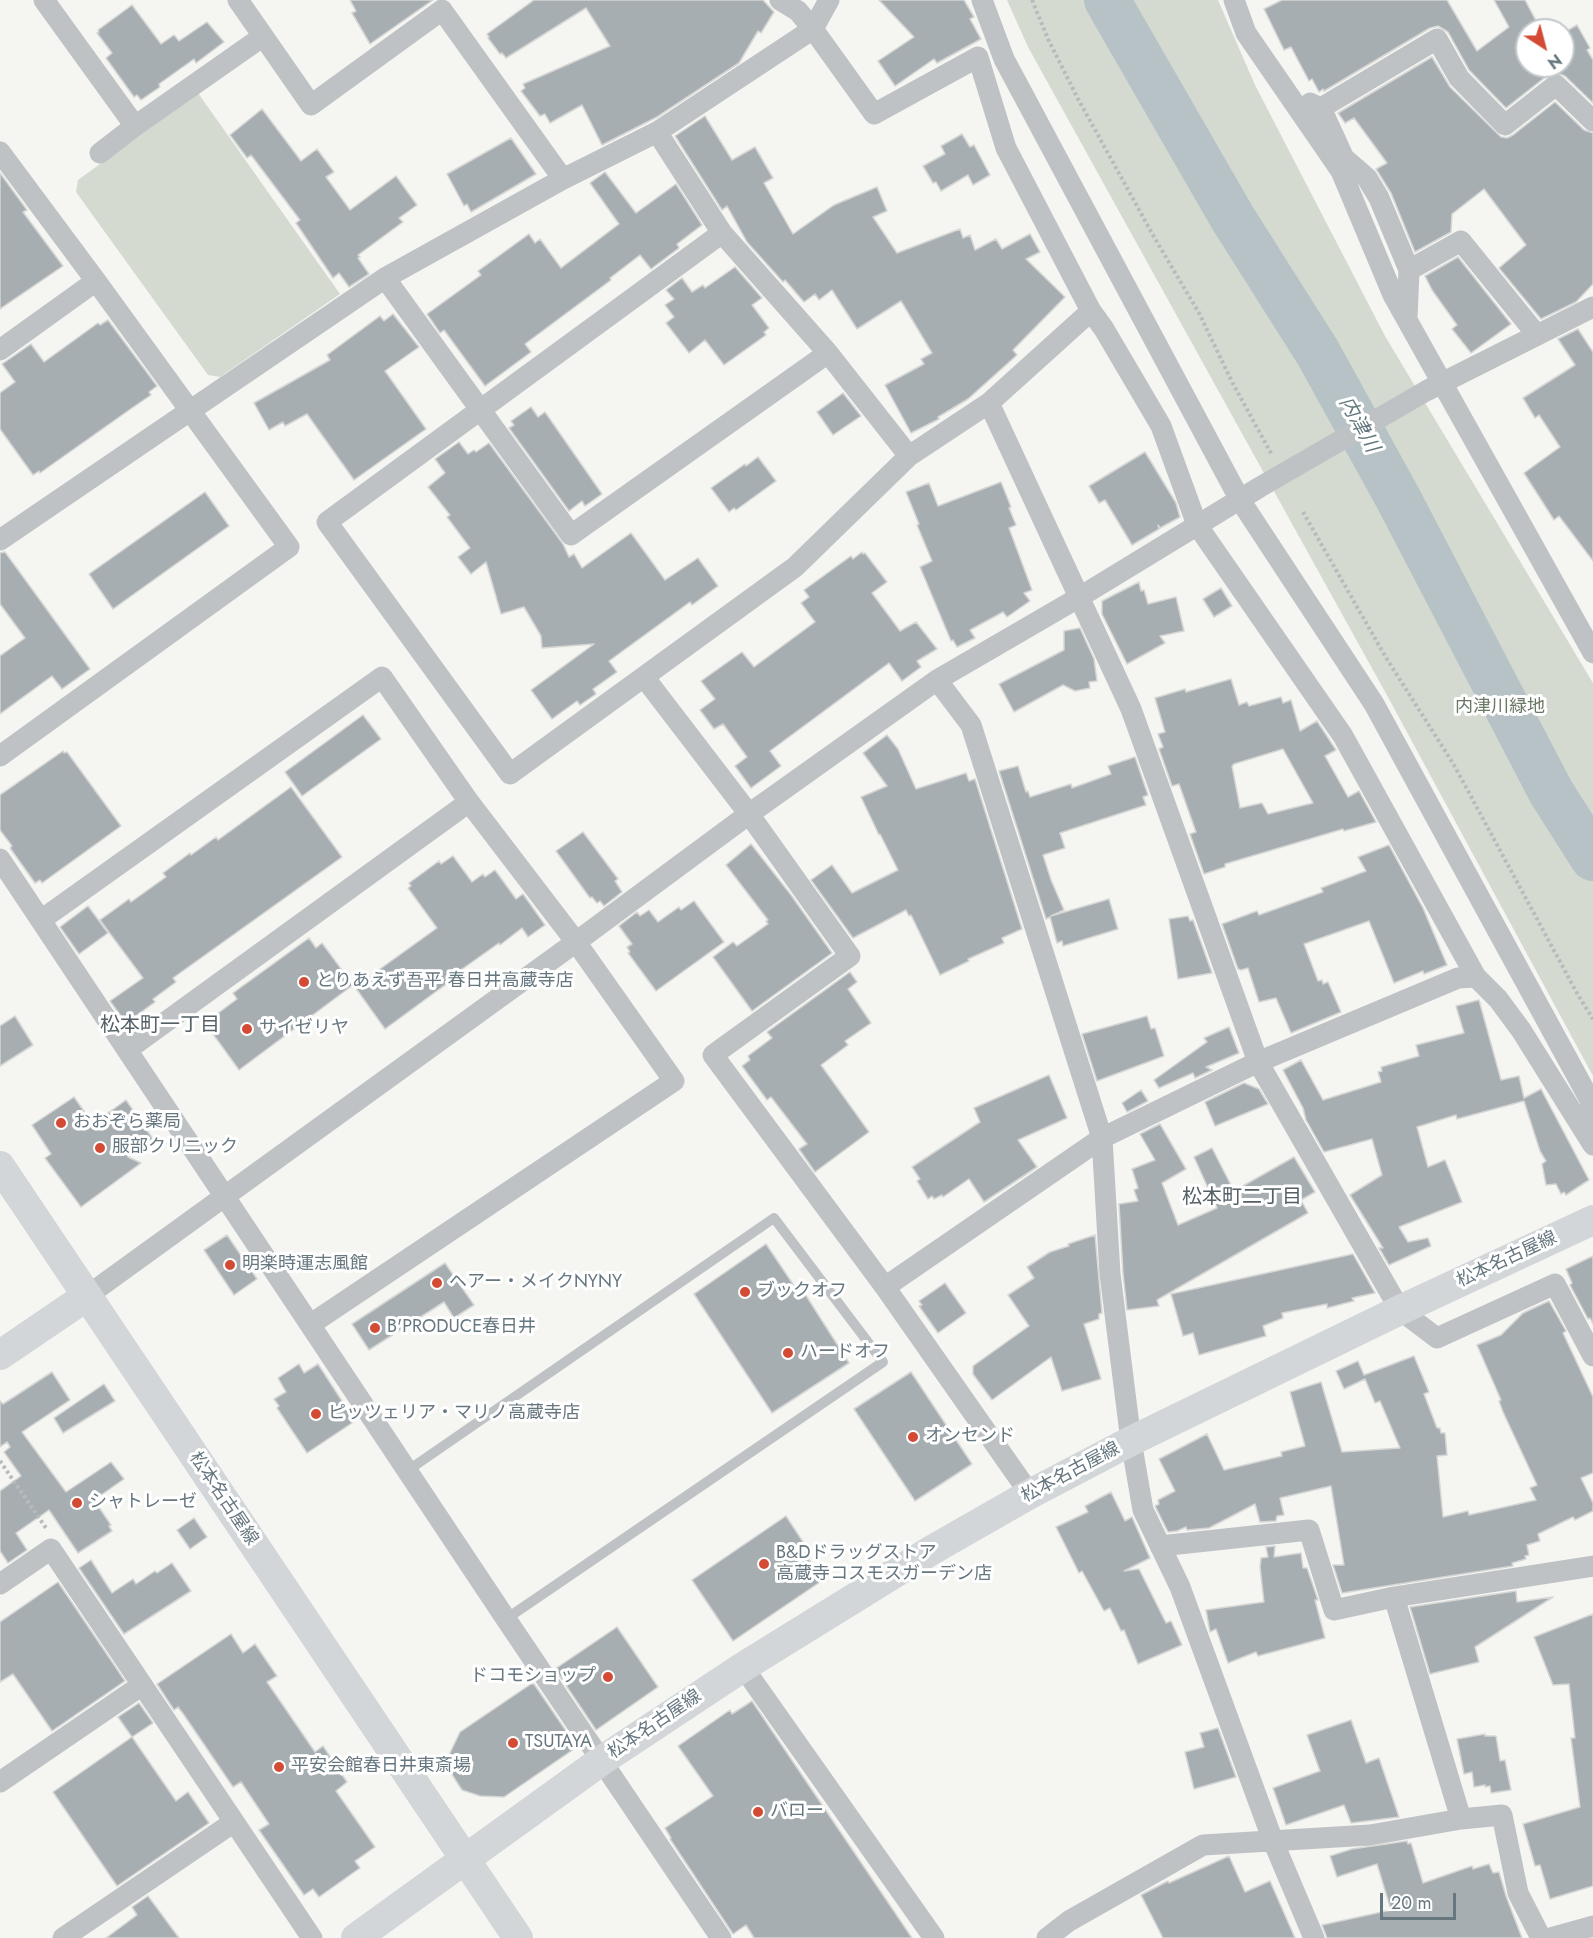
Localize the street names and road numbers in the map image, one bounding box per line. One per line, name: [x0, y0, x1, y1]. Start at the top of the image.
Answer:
street label: 松本名古屋線: [1453, 1227, 1561, 1293]
street label: 松本名古屋線: [1018, 1438, 1124, 1508]
street label: 松本名古屋線: [184, 1448, 262, 1550]
street label: 松本名古屋線: [604, 1686, 706, 1764]

